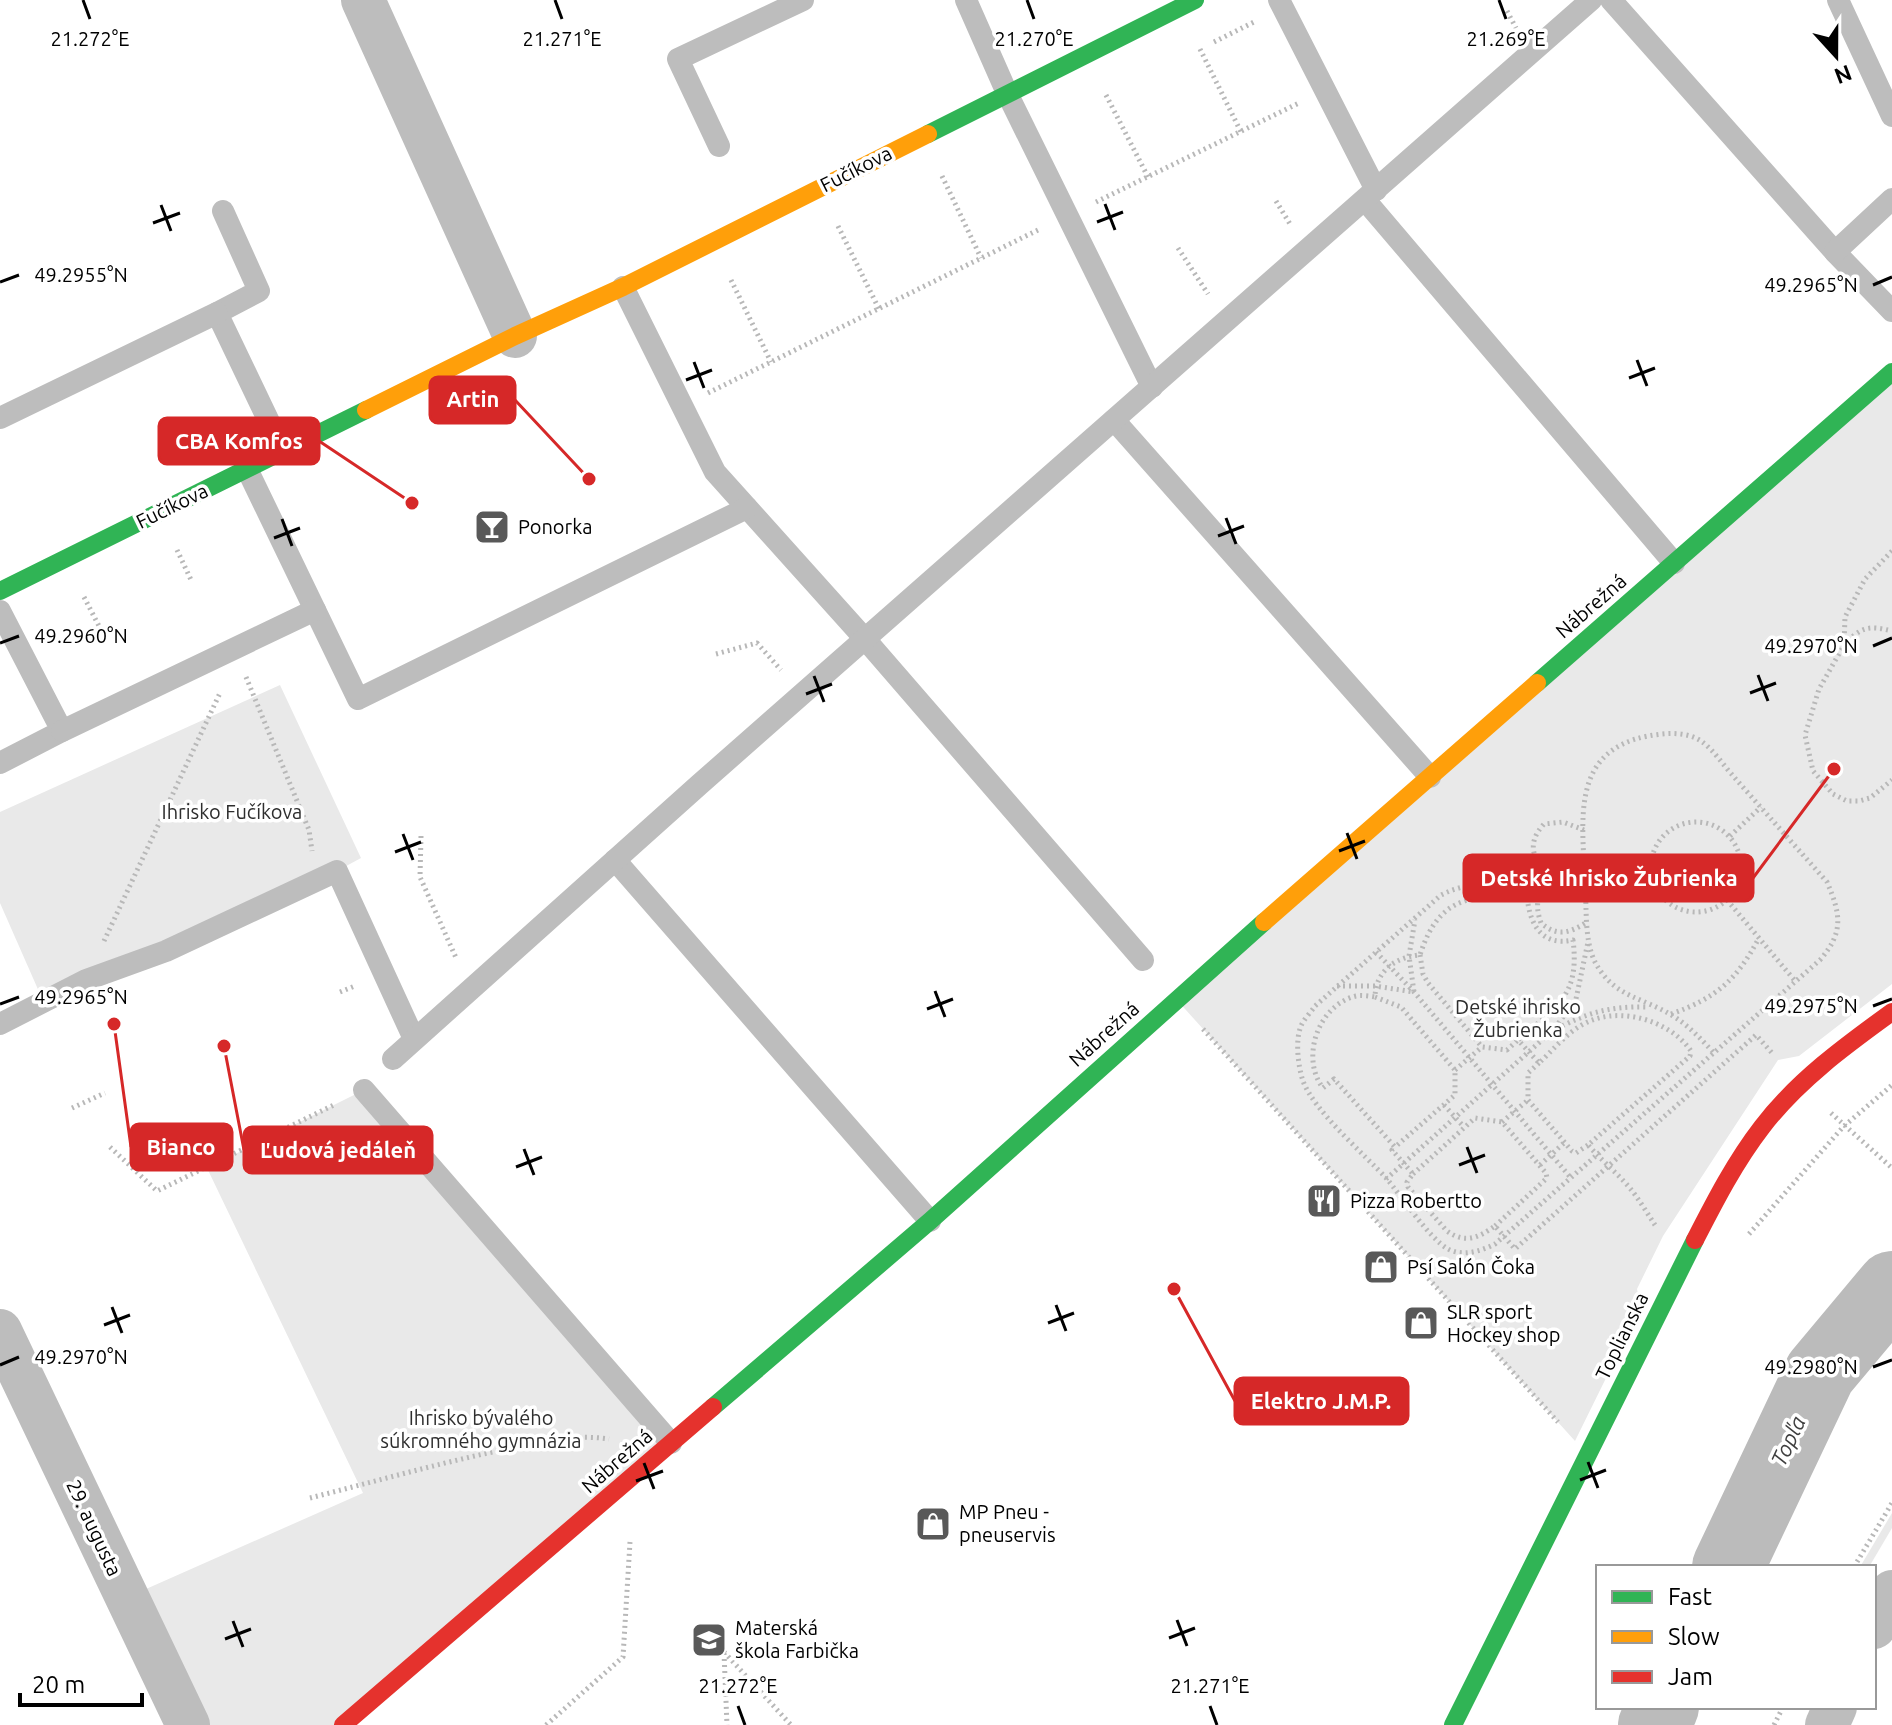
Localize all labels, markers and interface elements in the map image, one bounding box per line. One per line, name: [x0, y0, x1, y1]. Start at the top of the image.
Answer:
north arrow: [1796, 16, 1876, 96]
text: 21.272°E: [51, 27, 130, 50]
text: 21.271°E: [523, 27, 602, 50]
text: 21.270°E: [995, 27, 1074, 50]
text: 21.269°E: [1467, 27, 1546, 50]
text: N: [1831, 61, 1855, 90]
street label: Fučíkova: [816, 141, 895, 196]
text: 49.2955°N: [34, 263, 128, 286]
text: 49.2965°N: [1764, 273, 1858, 296]
callout: Artin: [430, 377, 515, 423]
text: Artin: [447, 386, 499, 411]
callout: CBA Komfos: [159, 418, 319, 464]
text: CBA Komfos: [175, 428, 303, 453]
street label: Fučíkova: [132, 478, 212, 533]
bar icon: Ponorka: [473, 508, 511, 546]
place label: Ponorka: [518, 515, 593, 538]
street label: Nábrežná: [1551, 569, 1631, 642]
text: 49.2960°N: [34, 624, 128, 647]
text: 49.2970°N: [1764, 634, 1858, 657]
park label: Ihrisko Fučíkova: [162, 800, 302, 823]
callout: Detské Ihrisko Žubrienka: [1464, 855, 1753, 901]
text: Detské Ihrisko Žubrienka: [1480, 865, 1738, 890]
text: 49.2965°N: [34, 985, 128, 1008]
text: 49.2975°N: [1764, 994, 1858, 1017]
park label: Detské ihrisko Žubrienka: [1455, 995, 1581, 1041]
street label: Nábrežná: [1064, 996, 1143, 1071]
callout: Bianco: [131, 1124, 232, 1170]
callout: Ľudová jedáleň: [244, 1127, 432, 1173]
text: Bianco: [146, 1134, 216, 1159]
text: Ľudová jedáleň: [260, 1137, 416, 1162]
restaurant icon: Pizza Robertto: [1305, 1182, 1343, 1220]
place label: Pizza Robertto: [1350, 1189, 1482, 1212]
shop icon: Psí Salón Čoka: [1362, 1248, 1400, 1286]
place label: Psí Salón Čoka: [1407, 1255, 1535, 1278]
street label: Toplianska: [1591, 1288, 1653, 1383]
place label: SLR sport Hockey shop: [1447, 1300, 1560, 1346]
shop icon: SLR sport Hockey shop: [1402, 1304, 1440, 1342]
text: 49.2970°N: [34, 1345, 128, 1368]
text: 49.2980°N: [1764, 1355, 1858, 1378]
callout: Elektro J.M.P.: [1235, 1378, 1408, 1424]
text: Elektro J.M.P.: [1251, 1388, 1391, 1413]
park label: Ihrisko bývalého súkromného gymnázia: [380, 1406, 582, 1452]
water label: Topľa: [1765, 1412, 1810, 1470]
street label: Nábrežná: [577, 1424, 657, 1497]
street label: 29. augusta: [62, 1476, 127, 1580]
place label: MP Pneu - pneuservis: [959, 1500, 1056, 1546]
shop icon: MP Pneu - pneuservis: [914, 1505, 952, 1543]
legend: [1596, 1565, 1876, 1709]
text: Fast: [1668, 1583, 1712, 1610]
place label: Materská škola Farbička: [735, 1616, 859, 1662]
school or university icon: Materská škola Farbička: [690, 1621, 728, 1659]
text: Slow: [1668, 1623, 1720, 1650]
scale bar: [20, 1657, 142, 1707]
text: Jam: [1668, 1663, 1713, 1690]
text: 20 m: [32, 1671, 85, 1698]
text: 21.272°E: [699, 1674, 778, 1697]
text: 21.271°E: [1171, 1674, 1250, 1697]

